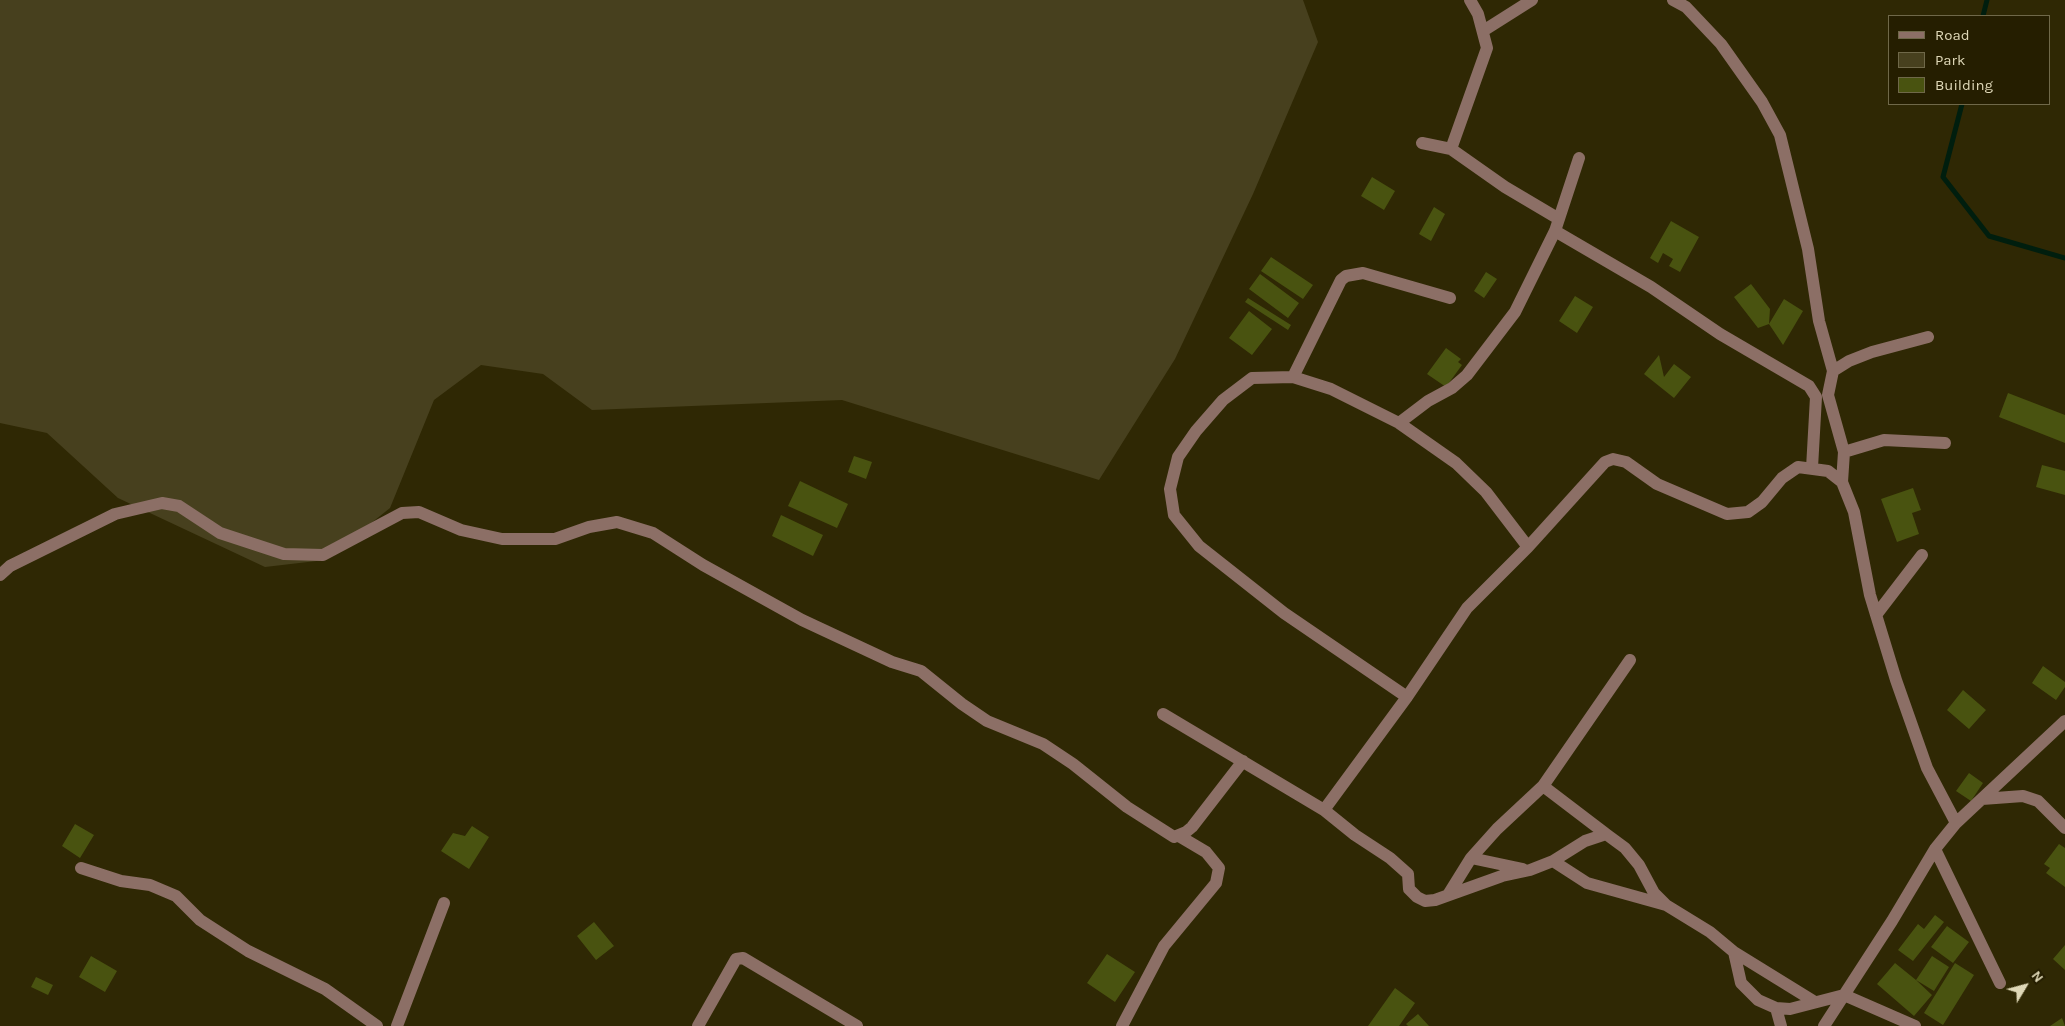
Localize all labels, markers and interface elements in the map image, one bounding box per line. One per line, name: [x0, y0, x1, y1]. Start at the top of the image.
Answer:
legend: [1888, 15, 2050, 105]
text: Road: [1935, 26, 1970, 44]
text: Park: [1935, 51, 1965, 69]
text: Building: [1935, 76, 1993, 94]
north arrow: [2000, 961, 2050, 1011]
text: N: [2028, 968, 2047, 986]

